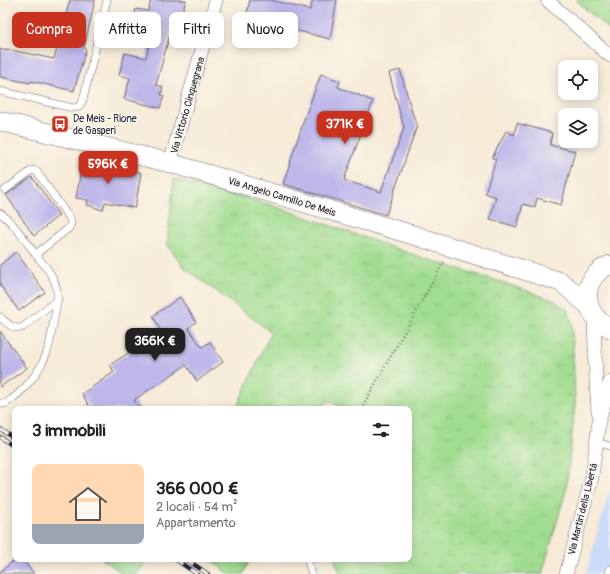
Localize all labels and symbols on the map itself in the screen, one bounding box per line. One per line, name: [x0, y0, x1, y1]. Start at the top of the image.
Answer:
street label: Via Vittorio Cinquegrana: [168, 55, 208, 155]
pin: 371K €: [312, 111, 378, 145]
place label: De Meis - Rione de Gasperi: [73, 113, 137, 137]
bus stop icon: De Meis - Rione de Gasperi: [50, 114, 70, 134]
pin: 596K €: [75, 151, 141, 185]
street label: Via Angelo Camillo De Meis: [226, 175, 338, 219]
pin: 366K €: [122, 328, 188, 362]
street label: Via Martiri della Libertà: [566, 462, 600, 556]

